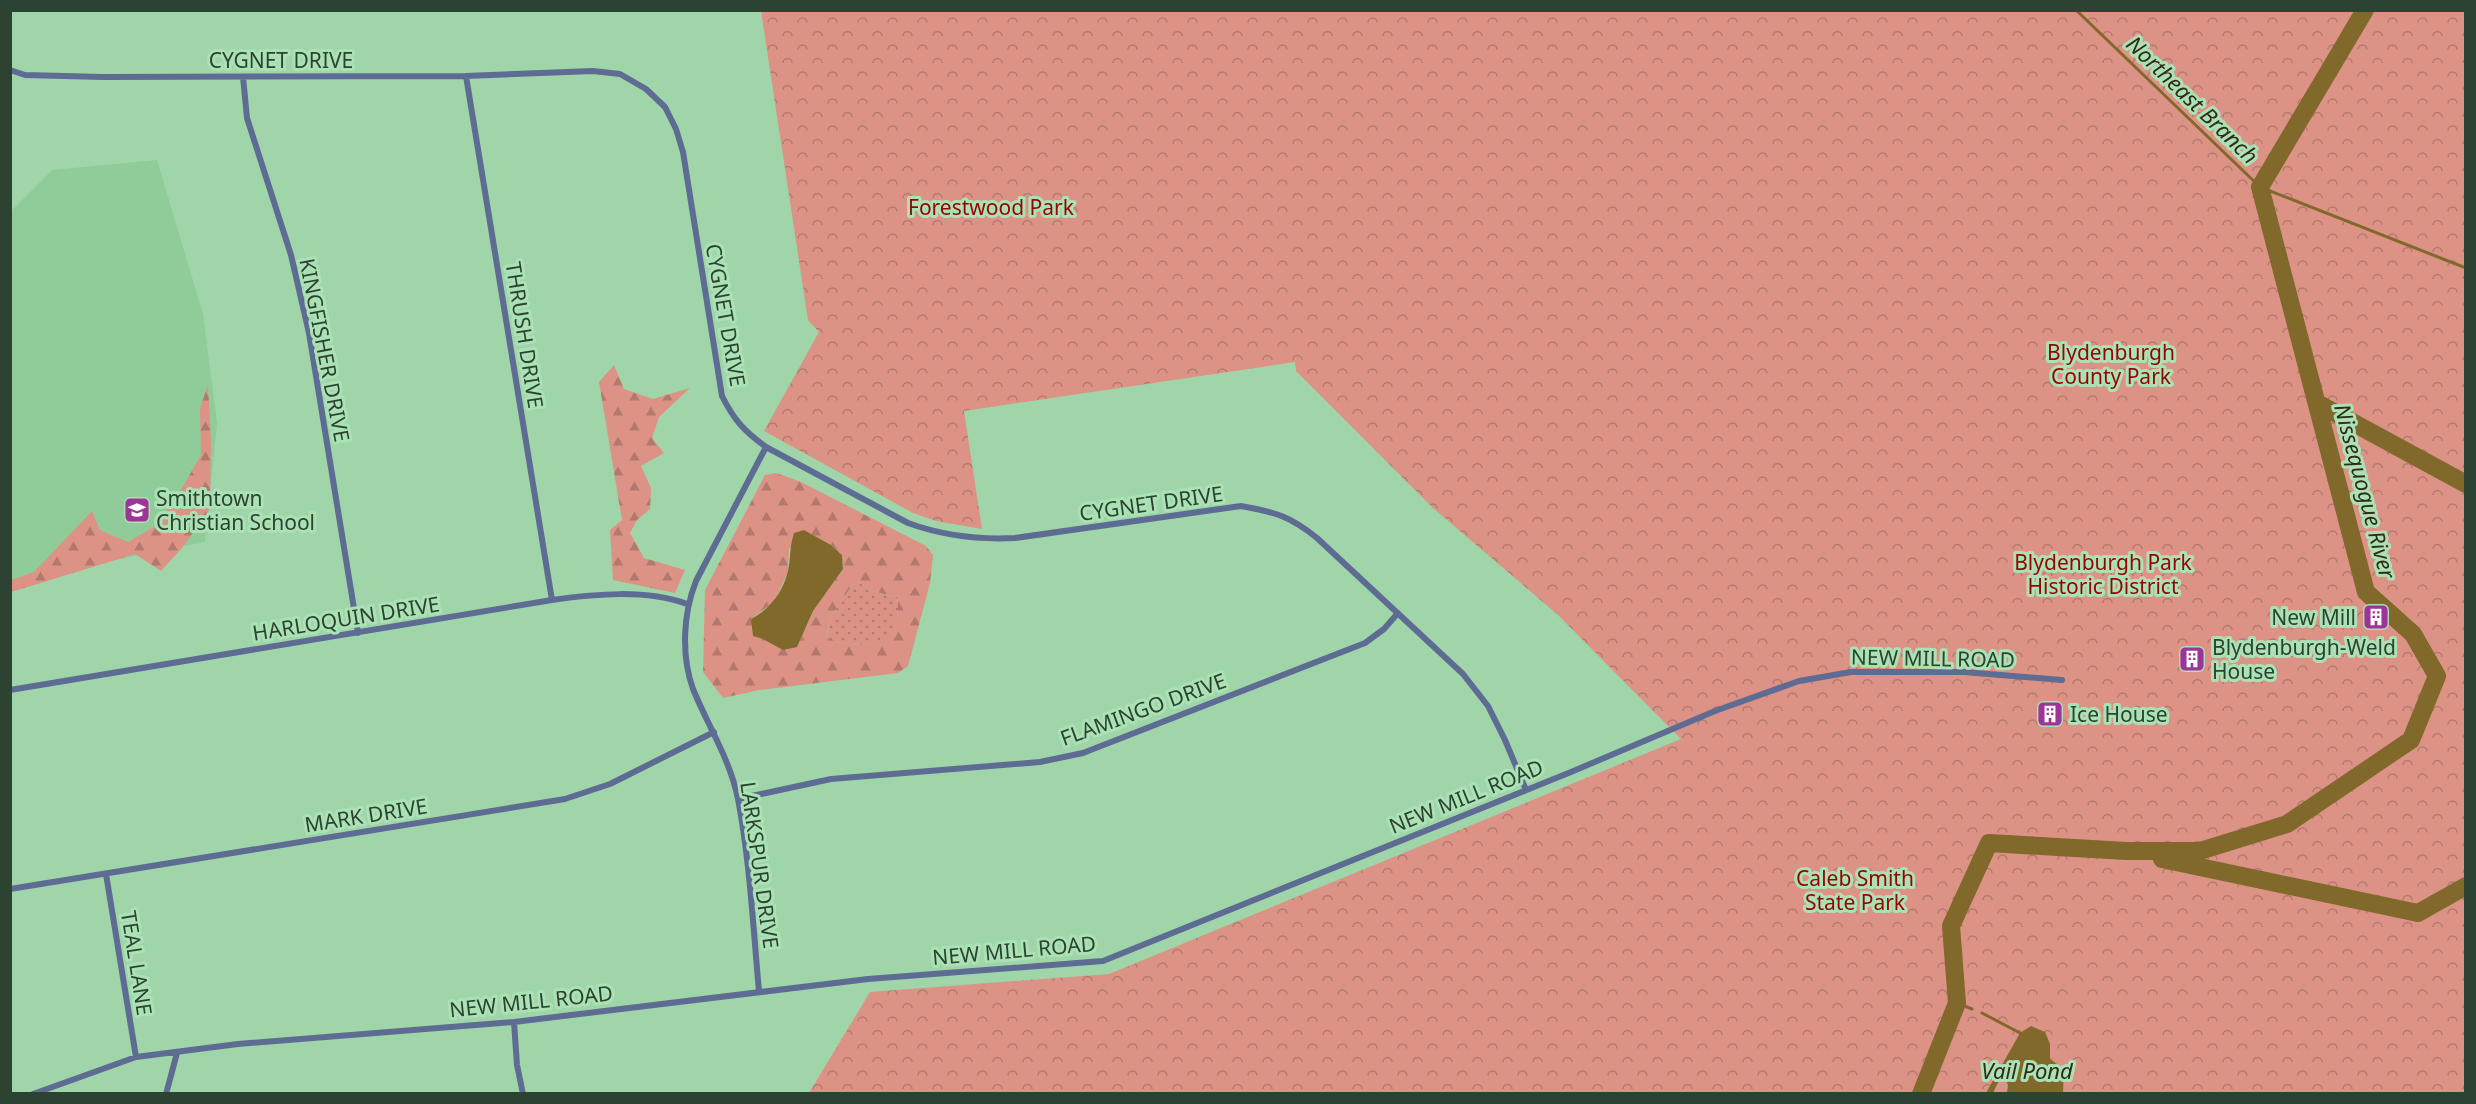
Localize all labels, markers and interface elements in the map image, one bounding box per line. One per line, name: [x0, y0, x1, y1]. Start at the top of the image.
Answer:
water label: Northeast Branch: [2121, 28, 2265, 170]
street label: CYGNET DRIVE: [209, 46, 353, 74]
park label: Forestwood Park: [908, 193, 1075, 221]
street label: CYGNET DRIVE: [700, 241, 752, 389]
street label: KINGFISHER DRIVE: [293, 256, 357, 444]
street label: THRUSH DRIVE: [500, 260, 550, 410]
park label: Blydenburgh County Park: [2047, 338, 2175, 390]
water label: Nissequogue River: [2328, 400, 2404, 583]
street label: CYGNET DRIVE: [1077, 479, 1225, 527]
place label: Smithtown Christian School: [156, 484, 315, 536]
school or university icon: Smithtown Christian School: [122, 495, 152, 525]
park label: Blydenburgh Park Historic District: [2014, 548, 2193, 600]
street label: HARLOQUIN DRIVE: [250, 589, 442, 647]
building icon: New Mill: [2361, 602, 2391, 632]
place label: New Mill: [2271, 603, 2356, 631]
place label: Blydenburgh-Weld House: [2212, 633, 2396, 685]
street label: NEW MILL ROAD: [1851, 643, 2015, 673]
building icon: Blydenburgh-Weld House: [2177, 644, 2207, 674]
street label: FLAMINGO DRIVE: [1056, 666, 1230, 752]
building icon: Ice House: [2035, 699, 2065, 729]
place label: Ice House: [2070, 700, 2168, 728]
street label: NEW MILL ROAD: [1385, 752, 1547, 840]
street label: LARKSPUR DRIVE: [734, 780, 786, 950]
street label: MARK DRIVE: [303, 791, 429, 839]
park label: Caleb Smith State Park: [1796, 864, 1914, 916]
street label: TEAL LANE: [115, 909, 159, 1017]
street label: NEW MILL ROAD: [931, 929, 1097, 971]
street label: NEW MILL ROAD: [448, 979, 614, 1023]
water label: Vail Pond: [1981, 1055, 2074, 1085]

